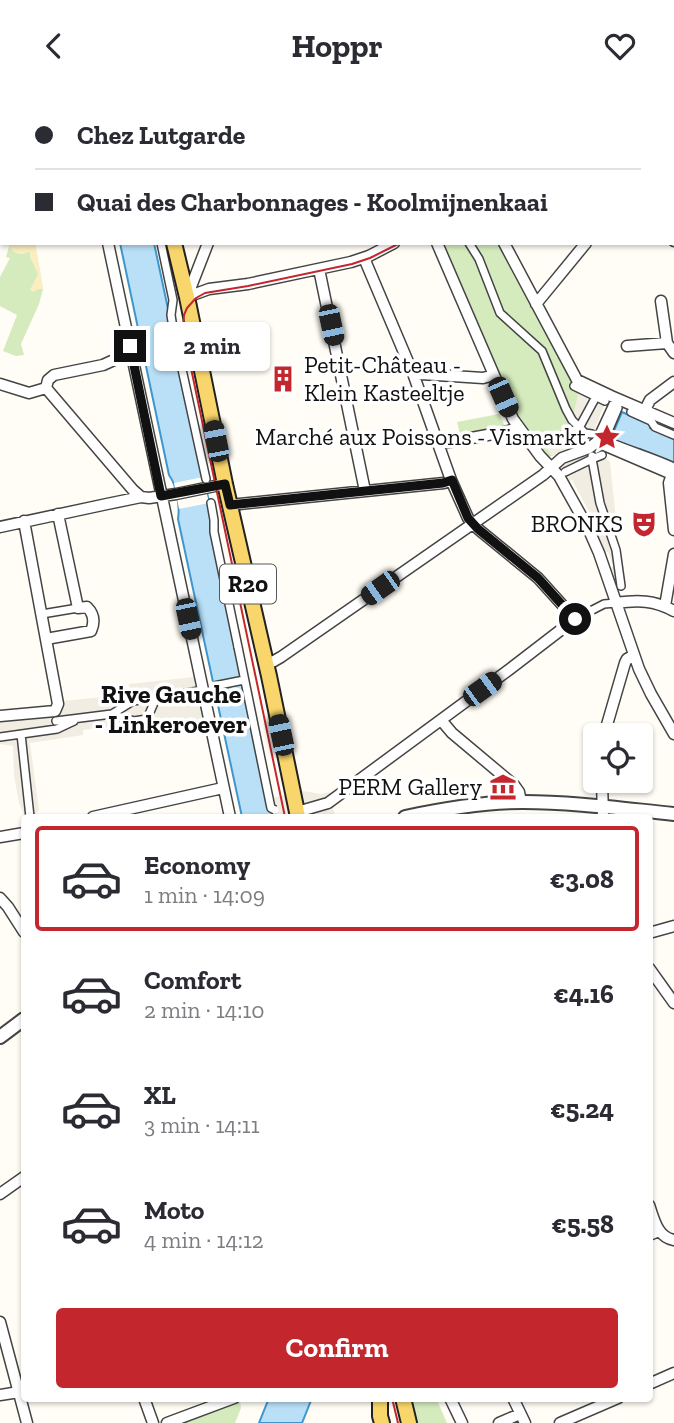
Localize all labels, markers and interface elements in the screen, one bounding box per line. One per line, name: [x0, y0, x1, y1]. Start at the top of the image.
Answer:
icon: back: [35, 27, 73, 65]
text: Hoppr: [291, 27, 383, 65]
icon: heart: [601, 27, 639, 65]
text: Chez Lutgarde: [77, 119, 245, 151]
text: Quai des Charbonnages - Koolmijnenkaai: [77, 186, 548, 218]
car: [317, 302, 346, 348]
callout: 2 min: [154, 321, 270, 371]
route end: [114, 330, 146, 362]
text: 2 min: [183, 332, 241, 360]
place label: Petit-Château - Klein Kasteeltje: [304, 350, 465, 407]
building icon: Petit-Château - Klein Kasteeltje: [268, 364, 298, 394]
car: [485, 374, 522, 420]
car: [202, 418, 231, 464]
place label: Marché aux Poissons - Vismarkt: [255, 422, 586, 451]
place icon: Marché aux Poissons - Vismarkt: [592, 422, 622, 452]
place label: BRONKS: [531, 509, 623, 538]
theatre icon: BRONKS: [629, 509, 659, 539]
road number: R20: [220, 565, 276, 603]
car: [357, 567, 404, 609]
car: [174, 596, 203, 642]
route start: [559, 603, 591, 635]
car: [459, 668, 506, 710]
district label: Rive Gauche - Linkeroever: [95, 678, 247, 740]
car: [267, 712, 296, 758]
map controls: [583, 723, 653, 793]
button: locate: [583, 723, 653, 793]
place label: PERM Gallery: [338, 772, 483, 801]
museum icon: PERM Gallery: [488, 772, 518, 802]
icon: car: [60, 847, 123, 910]
text: Economy: [144, 849, 250, 881]
text: €3.08: [550, 863, 614, 895]
text: 1 min · 14:09: [144, 881, 265, 909]
icon: car: [60, 962, 123, 1025]
text: Comfort: [144, 964, 241, 996]
text: €4.16: [553, 978, 614, 1010]
text: 2 min · 14:10: [144, 996, 265, 1024]
icon: car: [60, 1077, 123, 1140]
text: XL: [144, 1079, 176, 1111]
text: €5.24: [550, 1093, 614, 1125]
text: 3 min · 14:11: [144, 1111, 260, 1139]
icon: car: [60, 1192, 123, 1255]
text: Moto: [144, 1194, 204, 1226]
text: €5.58: [552, 1208, 614, 1240]
text: 4 min · 14:12: [144, 1226, 264, 1254]
button: Confirm: [56, 1308, 618, 1388]

